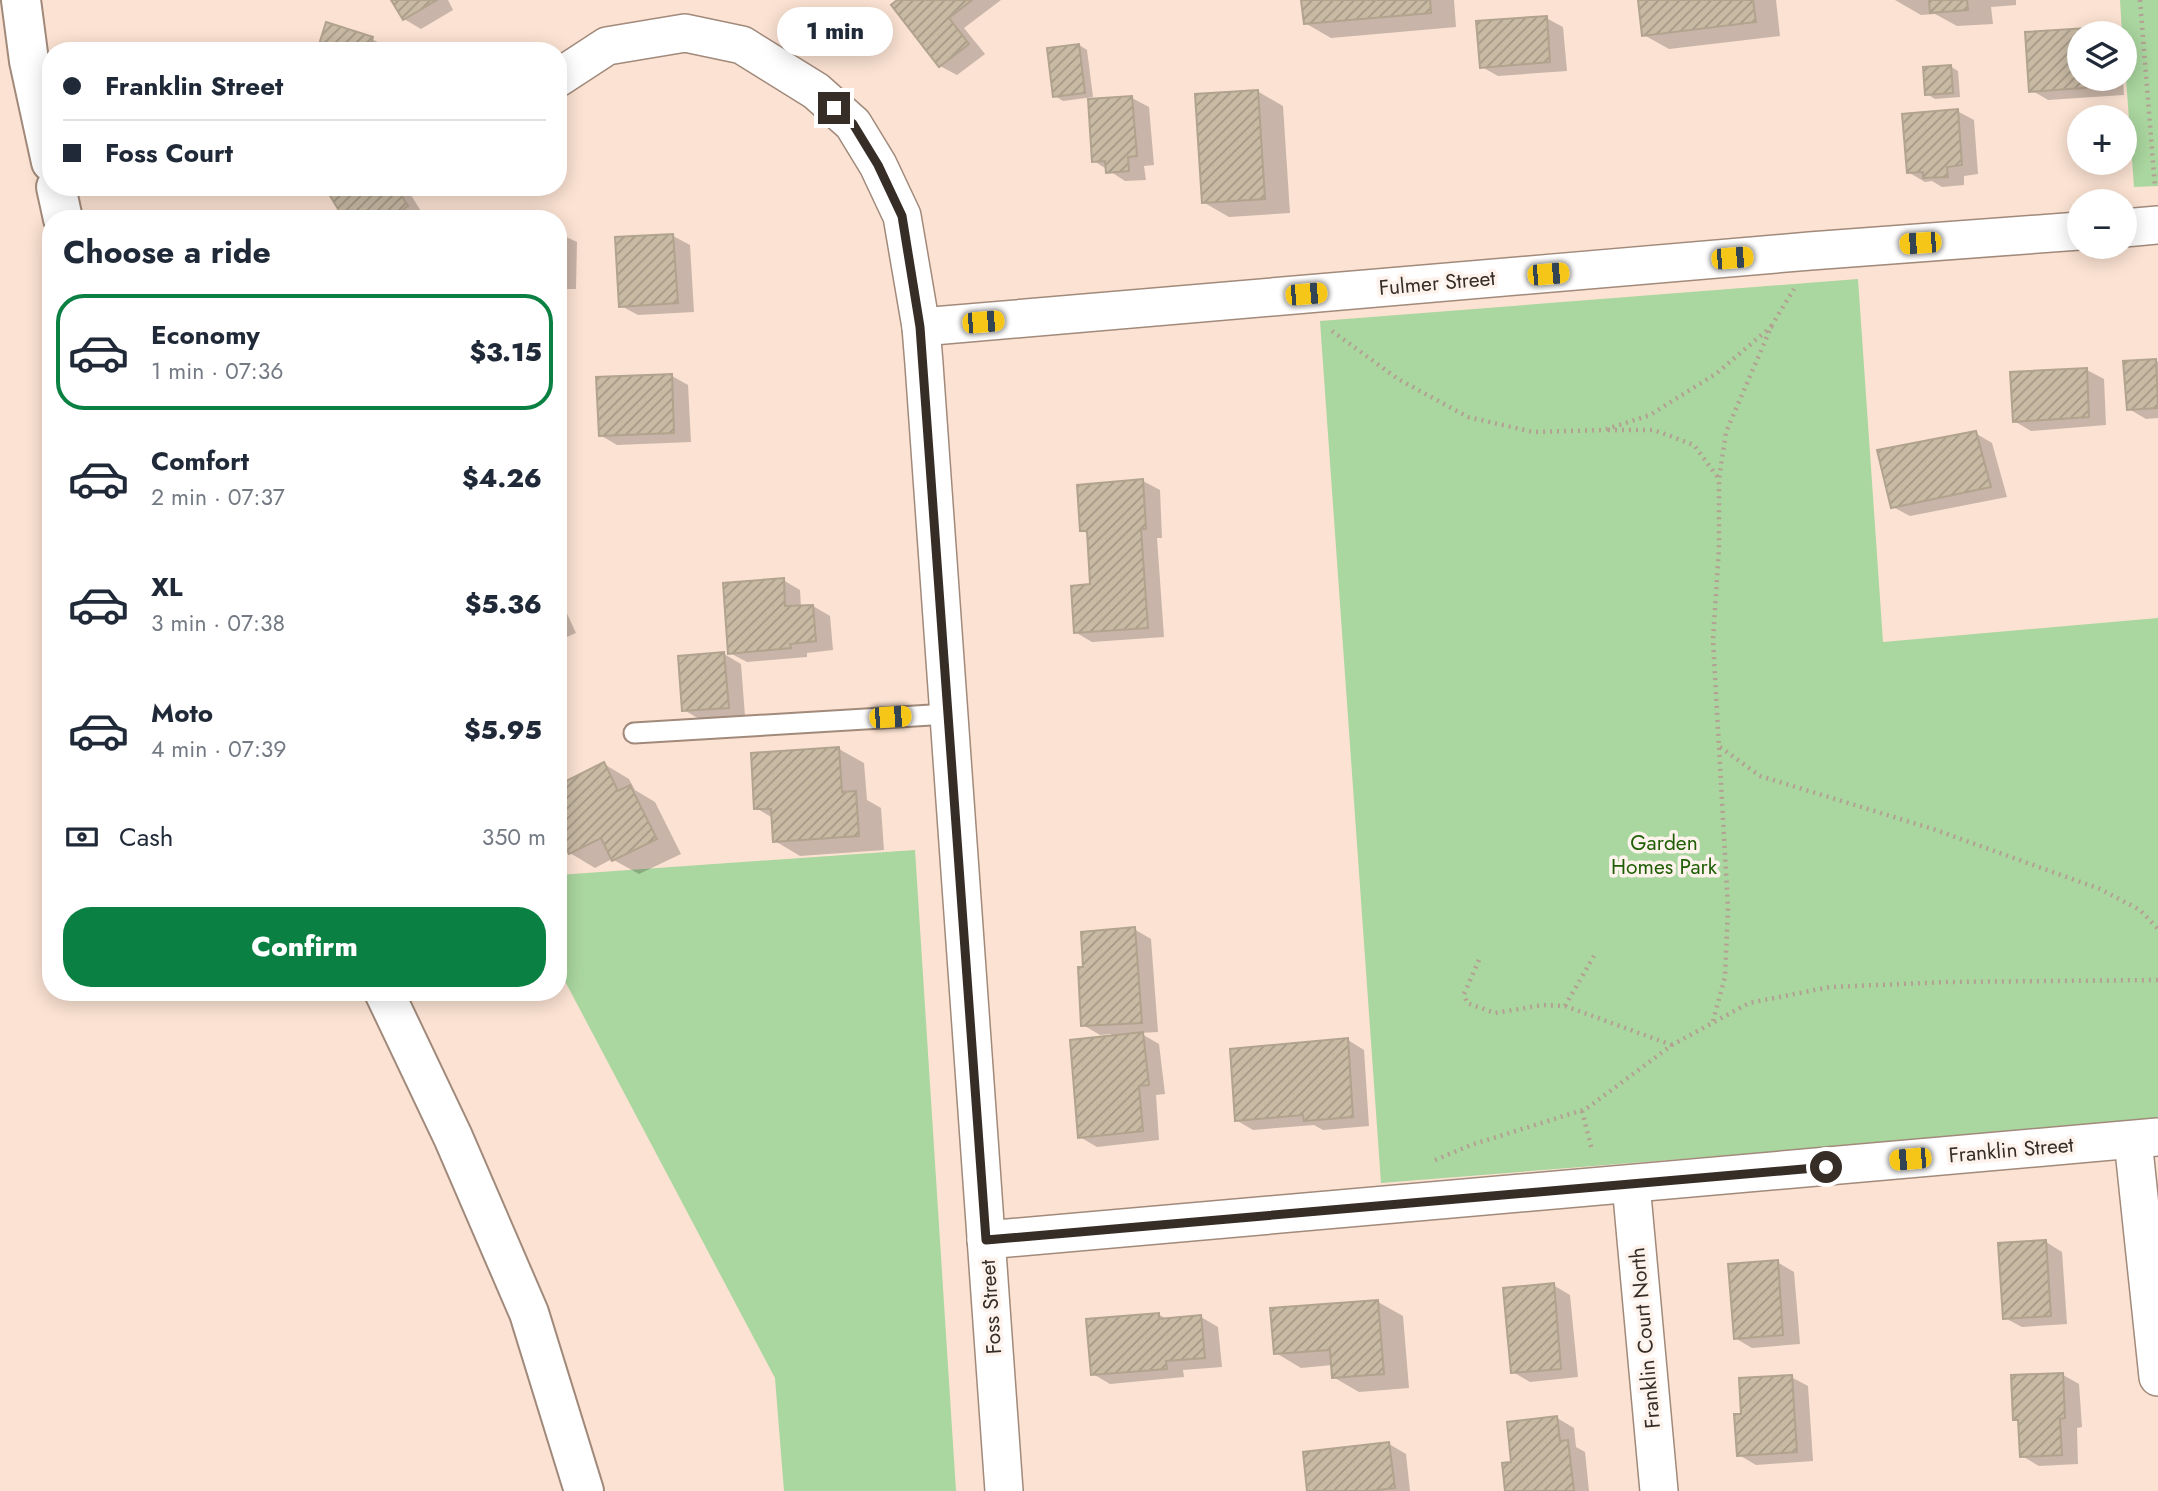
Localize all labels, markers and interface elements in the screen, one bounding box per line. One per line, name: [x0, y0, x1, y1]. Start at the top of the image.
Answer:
callout: 1 min: [776, 7, 892, 56]
text: 1 min: [806, 14, 864, 48]
map controls: [2067, 21, 2137, 259]
button: layers: [2067, 21, 2137, 91]
text: Franklin Street: [105, 67, 283, 105]
route end: [818, 92, 850, 124]
button: +: [2067, 105, 2137, 175]
text: Foss Court: [105, 134, 233, 172]
button: −: [2067, 189, 2137, 259]
text: Choose a ride: [63, 229, 271, 275]
car: [1899, 231, 1942, 255]
car: [1711, 246, 1754, 270]
car: [1527, 262, 1570, 286]
street label: Fulmer Street: [1378, 263, 1496, 303]
car: [1285, 282, 1328, 306]
car: [962, 310, 1005, 334]
text: Economy: [151, 316, 260, 354]
icon: car: [67, 321, 130, 384]
text: $3.15: [470, 333, 542, 371]
text: 1 min · 07:36: [151, 354, 284, 388]
text: Comfort: [151, 442, 249, 480]
icon: car: [67, 447, 130, 510]
text: $4.26: [462, 459, 542, 497]
text: 2 min · 07:37: [151, 480, 285, 514]
text: XL: [151, 568, 183, 606]
icon: car: [67, 573, 130, 636]
text: $5.36: [465, 585, 542, 623]
text: 3 min · 07:38: [151, 606, 285, 640]
text: Moto: [151, 694, 213, 732]
icon: car: [67, 699, 130, 762]
car: [869, 705, 912, 729]
text: $5.95: [464, 711, 542, 749]
text: 4 min · 07:39: [151, 732, 287, 766]
icon: cash: [63, 818, 101, 856]
text: Cash: [119, 818, 173, 856]
text: 350 m: [482, 820, 546, 854]
park label: Garden Homes Park: [1611, 828, 1718, 882]
button: Confirm: [63, 907, 546, 987]
street label: Franklin Street: [1947, 1130, 2075, 1170]
car: [1889, 1147, 1932, 1171]
route start: [1810, 1151, 1842, 1183]
street label: Franklin Court North: [1622, 1246, 1668, 1430]
street label: Foss Street: [973, 1259, 1009, 1355]

